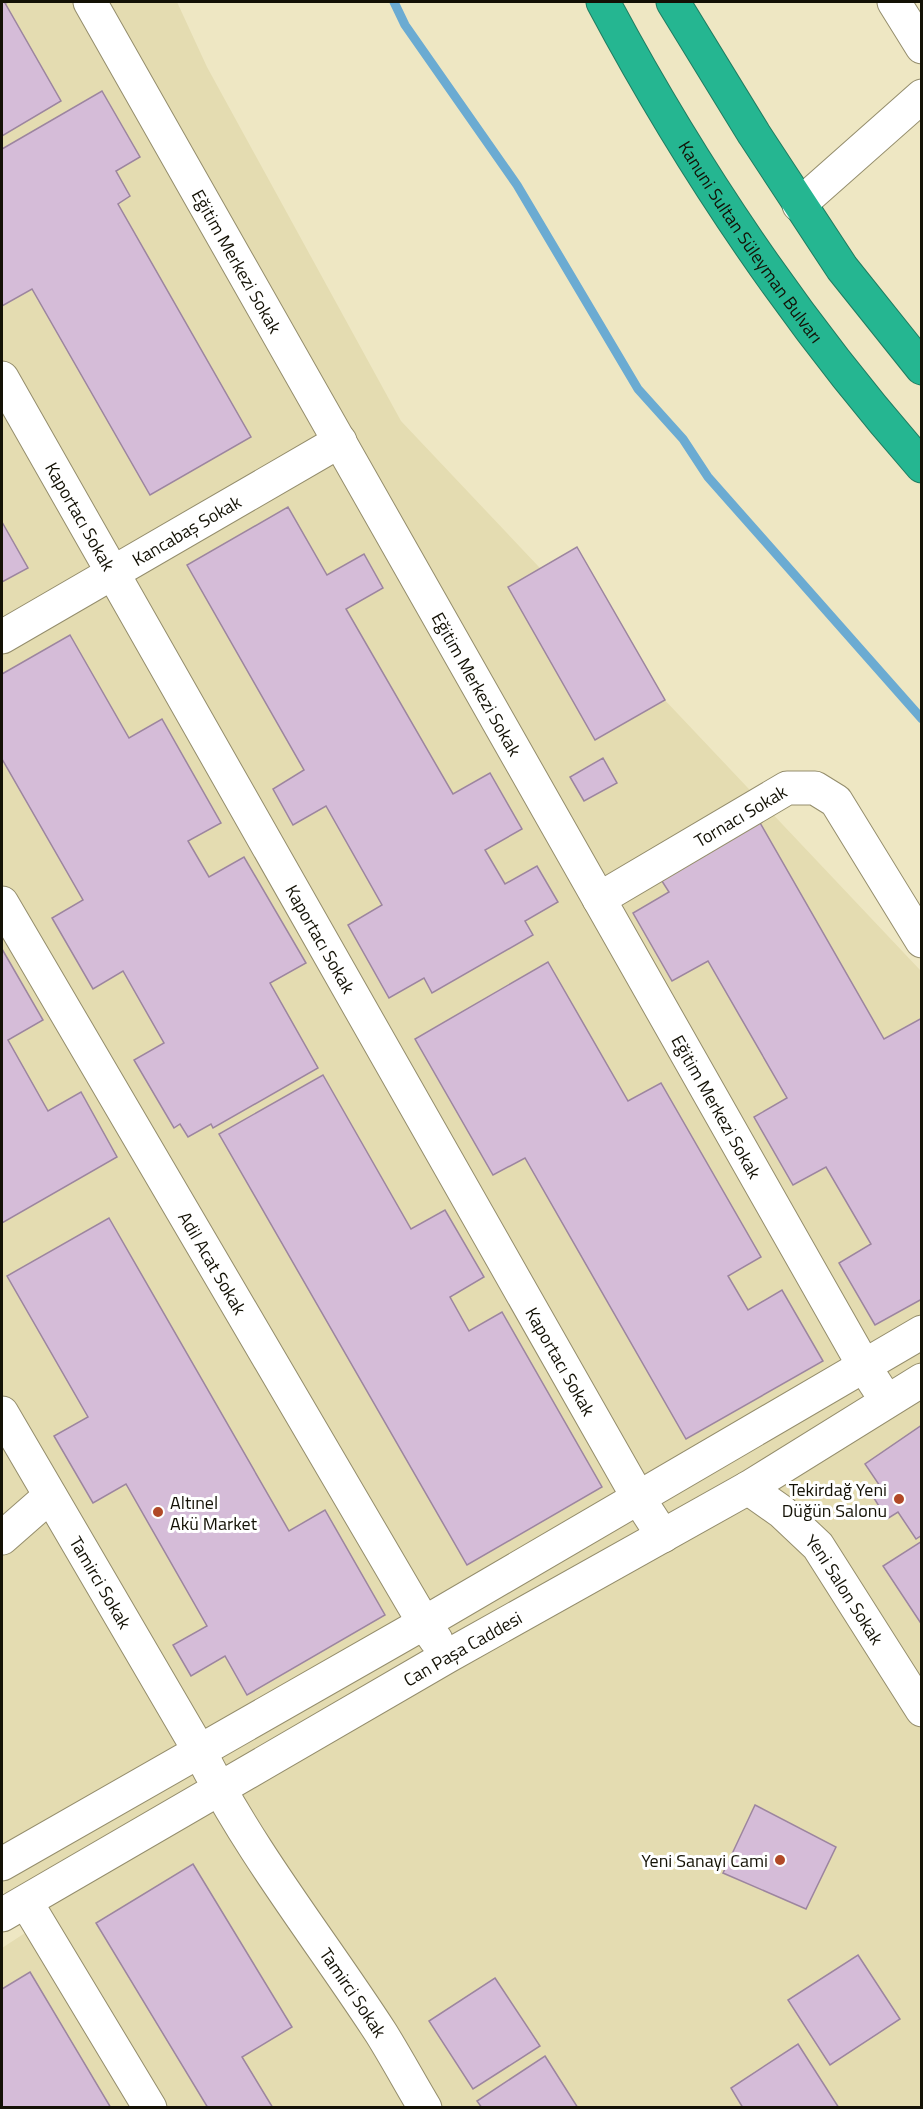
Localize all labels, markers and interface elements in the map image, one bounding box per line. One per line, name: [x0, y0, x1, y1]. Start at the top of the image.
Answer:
street label: Kanuni Sultan Süleyman Bulvarı: [672, 135, 830, 349]
street label: Eğitim Merkezi Sokak: [185, 184, 289, 338]
street label: Kaportacı Sokak: [39, 457, 122, 576]
street label: Kancabaş Sokak: [127, 488, 246, 572]
street label: Eğitim Merkezi Sokak: [425, 607, 529, 761]
street label: Tornacı Sokak: [689, 777, 792, 854]
street label: Kaportacı Sokak: [279, 879, 363, 998]
street label: Eğitim Merkezi Sokak: [665, 1030, 769, 1184]
street label: Adil Acat Sokak: [172, 1206, 254, 1320]
street label: Kaportacı Sokak: [519, 1302, 603, 1421]
place label: Tekirdağ Yeni Düğün Salonu: [782, 1476, 887, 1524]
place label: Altınel Akü Market: [170, 1489, 258, 1537]
marker: Tekirdağ Yeni Düğün Salonu: [892, 1492, 906, 1506]
marker: Altınel Akü Market: [151, 1505, 165, 1519]
street label: Yeni Salon Sokak: [800, 1528, 891, 1650]
street label: Tamirci Sokak: [63, 1531, 139, 1634]
street label: Can Paşa Caddesi: [398, 1604, 527, 1693]
place label: Yeni Sanayi Cami: [641, 1847, 768, 1874]
marker: Yeni Sanayi Cami: [773, 1853, 787, 1867]
street label: Tamirci Sokak: [313, 1942, 394, 2043]

